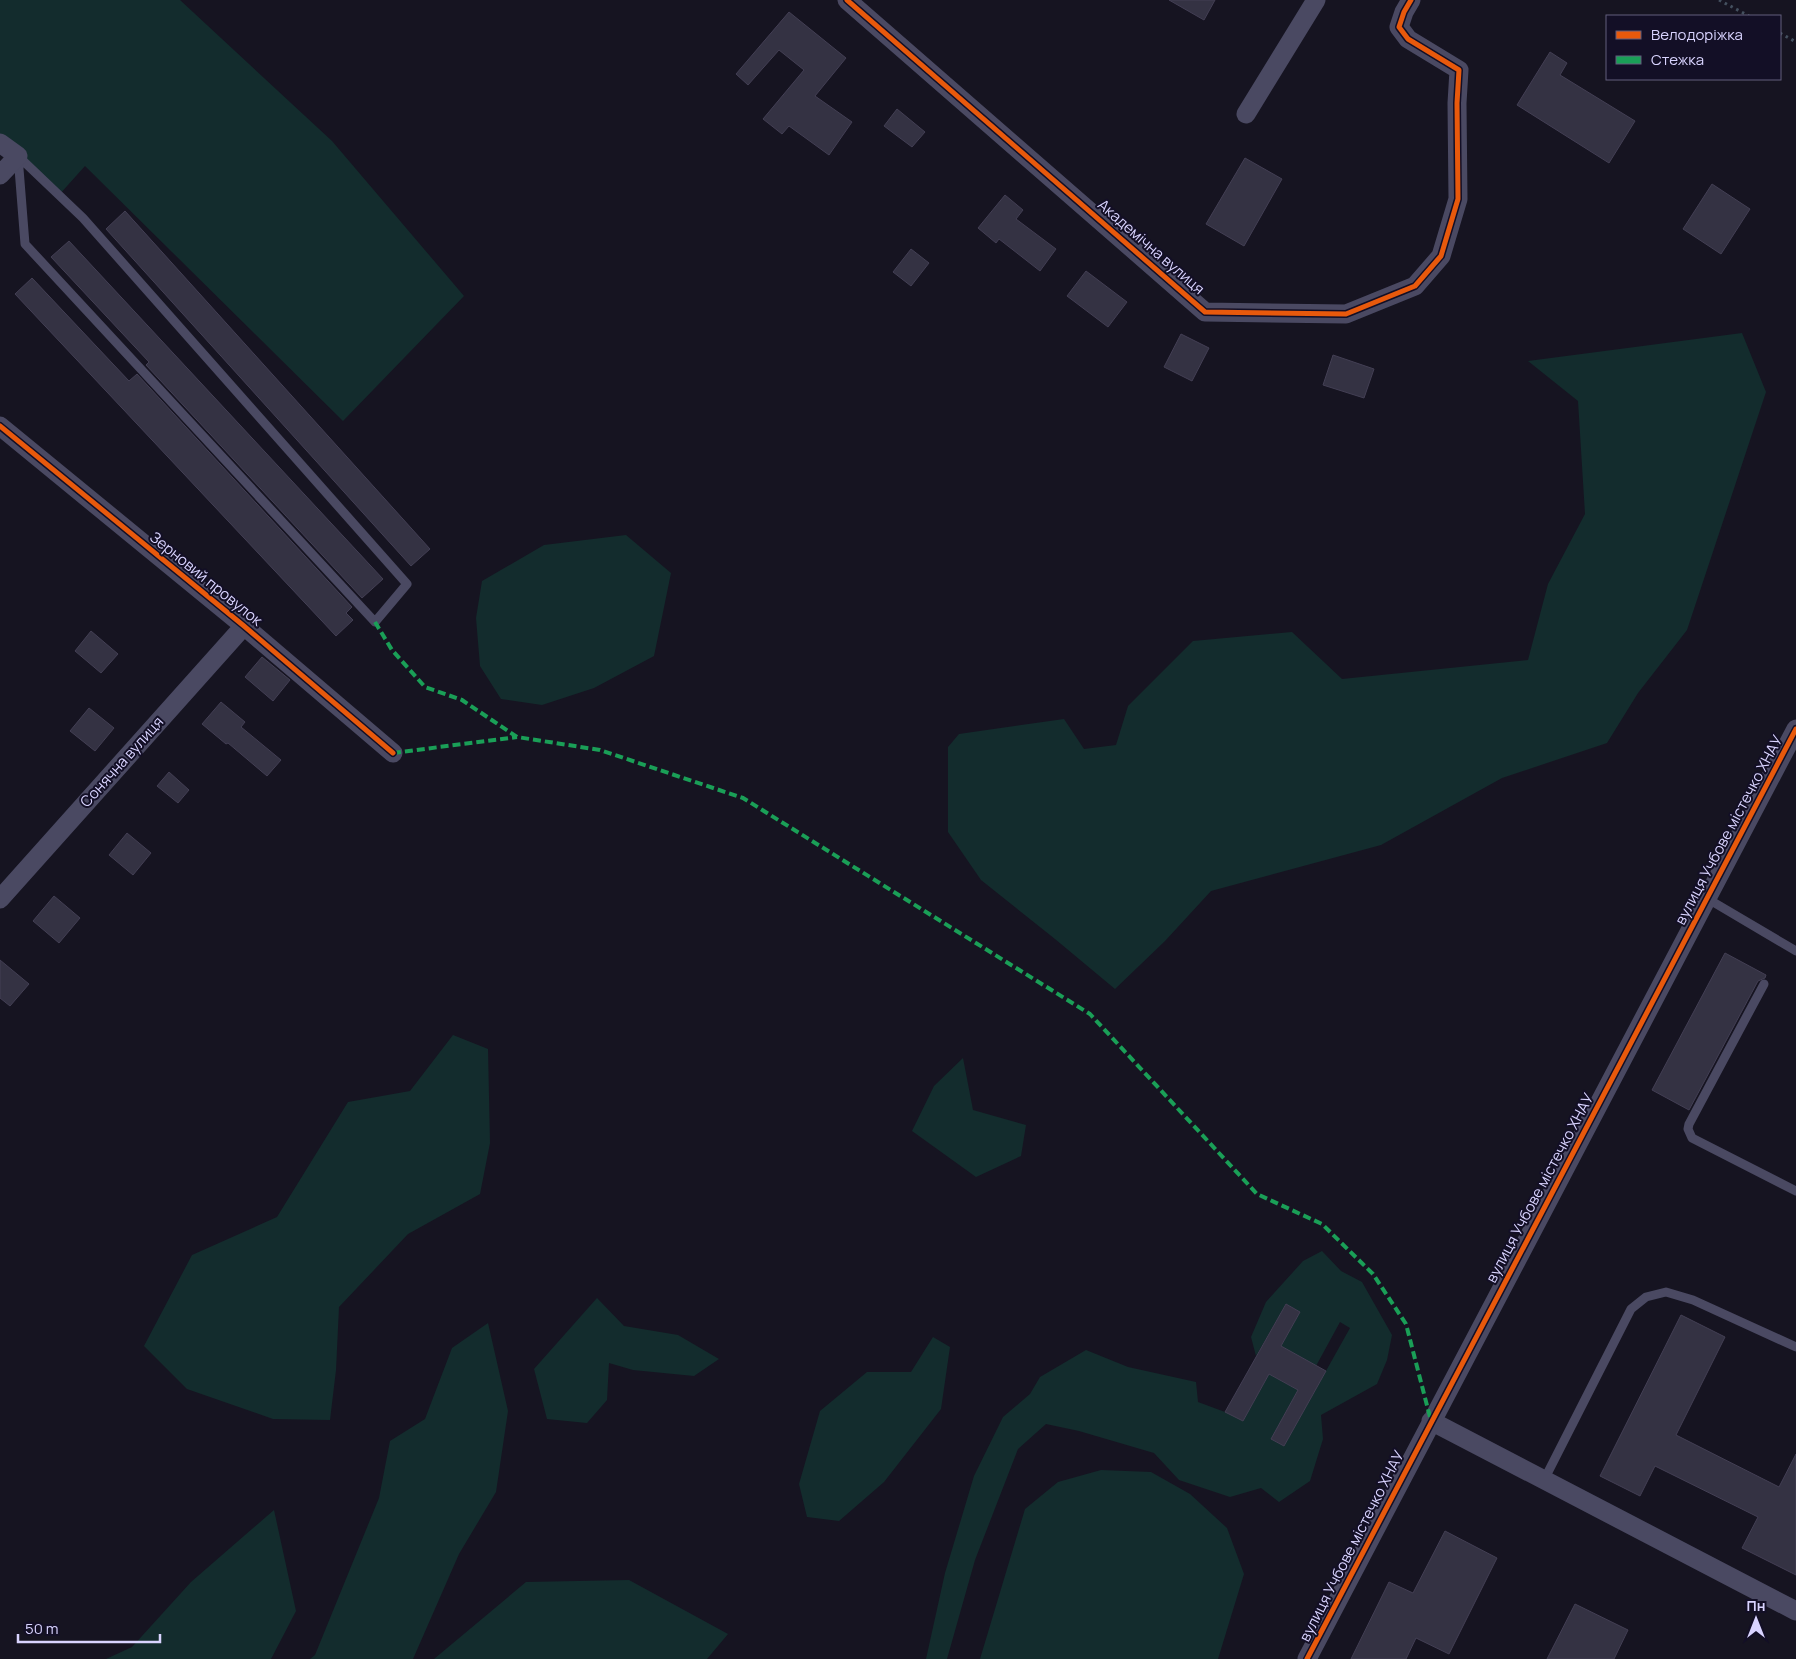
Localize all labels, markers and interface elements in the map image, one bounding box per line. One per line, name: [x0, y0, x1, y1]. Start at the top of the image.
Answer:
legend: [1606, 15, 1781, 80]
text: Велодоріжка: [1651, 24, 1743, 45]
text: Стежка: [1651, 49, 1704, 70]
street label: Академічна вулиця: [1093, 194, 1209, 299]
street label: Зерновий провулок: [146, 527, 267, 631]
street label: Сонячна вулиця: [75, 712, 168, 812]
street label: вулиця Учбове містечко ХНАУ: [1670, 731, 1788, 928]
street label: вулиця Учбове містечко ХНАУ: [1481, 1089, 1599, 1286]
street label: вулиця Учбове містечко ХНАУ: [1294, 1446, 1409, 1645]
north arrow: [1731, 1594, 1781, 1644]
text: Пн: [1747, 1596, 1765, 1615]
scale bar: [18, 1612, 160, 1644]
text: 50 m: [25, 1618, 59, 1639]

